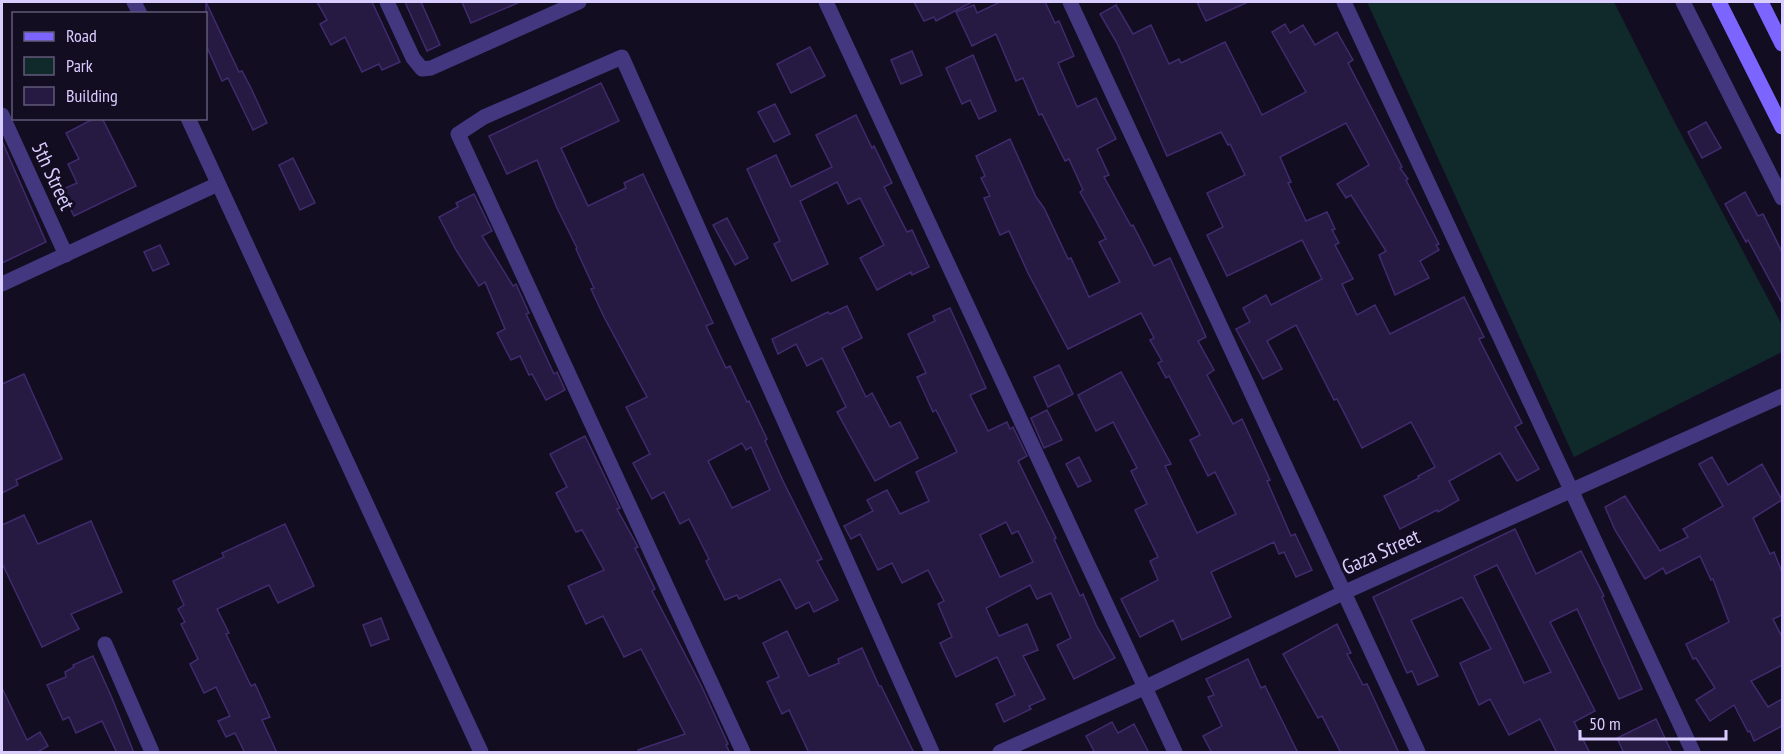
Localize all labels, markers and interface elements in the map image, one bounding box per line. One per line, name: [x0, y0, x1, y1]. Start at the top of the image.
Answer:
legend: [12, 12, 207, 120]
text: Road: [66, 24, 97, 47]
text: Park: [66, 54, 93, 77]
text: Building: [66, 84, 118, 107]
street label: 5th Street: [26, 137, 81, 214]
street label: Gaza Street: [1338, 522, 1424, 581]
scale bar: [1580, 703, 1726, 741]
text: 50 m: [1589, 712, 1621, 735]

